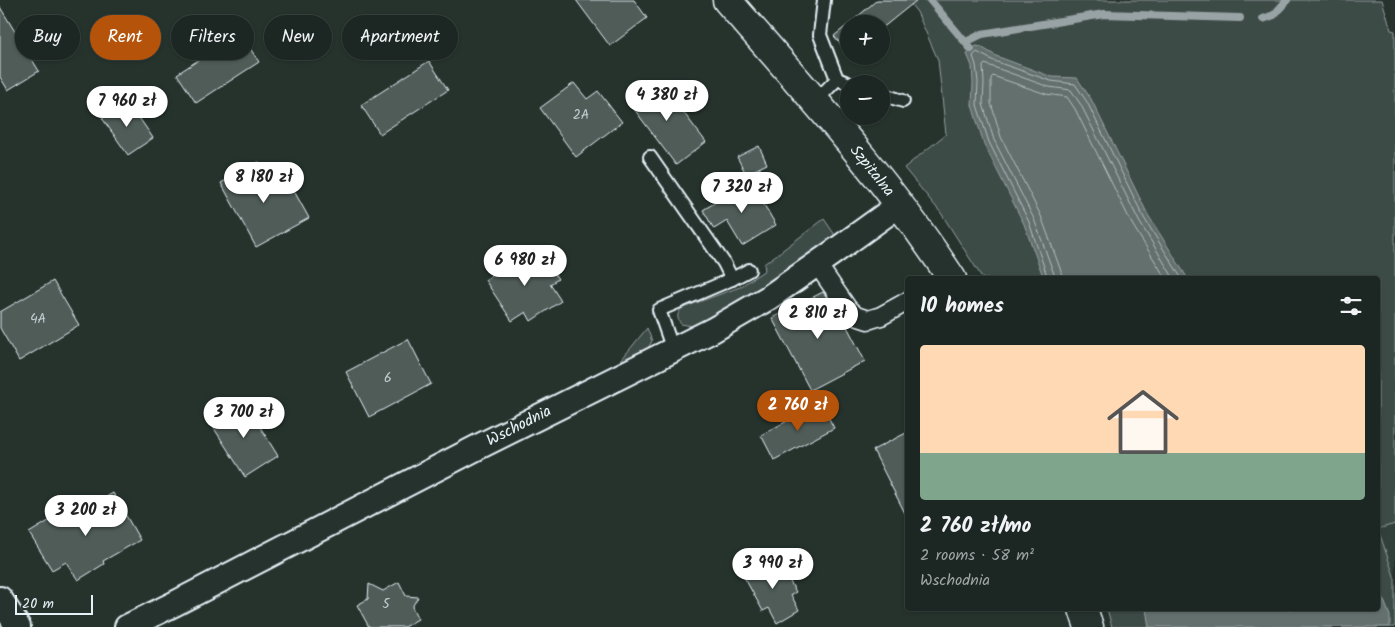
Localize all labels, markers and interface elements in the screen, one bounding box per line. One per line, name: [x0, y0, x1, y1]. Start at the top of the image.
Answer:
chip: Buy: [15, 15, 80, 60]
chip: Rent: [90, 15, 161, 60]
chip: Filters: [171, 15, 254, 60]
chip: New: [264, 15, 332, 60]
chip: Apartment: [342, 15, 458, 60]
map controls: [840, 15, 890, 125]
button: +: [840, 15, 890, 65]
button: −: [840, 75, 890, 125]
pin: 4 380 zł: [615, 80, 719, 122]
text: 4 380 zł: [636, 83, 698, 108]
pin: 7 960 zł: [75, 86, 179, 128]
text: 7 960 zł: [98, 89, 156, 114]
house number: 2A: [573, 104, 589, 126]
street label: Szpitalna: [843, 140, 901, 202]
pin: 8 180 zł: [212, 162, 316, 204]
text: 8 180 zł: [235, 165, 293, 190]
pin: 7 320 zł: [690, 172, 794, 214]
text: 7 320 zł: [712, 175, 772, 200]
pin: 6 980 zł: [473, 244, 577, 287]
text: 6 980 zł: [495, 248, 555, 273]
text: 10 homes: [920, 290, 1004, 323]
icon: filters: [1337, 292, 1365, 320]
pin: 2 810 zł: [766, 298, 870, 340]
text: 2 810 zł: [789, 301, 847, 326]
house number: 4A: [30, 308, 46, 330]
house number: 6: [384, 367, 392, 389]
icon: home: [1098, 377, 1188, 467]
pin: 2 760 zł: [746, 390, 850, 432]
text: 2 760 zł: [768, 393, 828, 418]
pin: 3 700 zł: [192, 396, 296, 439]
street label: Wschodnia: [482, 399, 556, 453]
text: 3 700 zł: [215, 400, 273, 425]
pin: 3 200 zł: [34, 494, 138, 537]
text: 3 200 zł: [56, 498, 116, 523]
text: 2 760 zł/mo: [920, 510, 1031, 543]
text: 2 rooms · 58 m²: [920, 543, 1034, 568]
pin: 3 990 zł: [721, 548, 825, 590]
text: 3 990 zł: [743, 551, 803, 576]
text: Wschodnia: [920, 568, 990, 593]
scale bar: [15, 592, 92, 615]
text: 20 m: [22, 593, 54, 615]
house number: 5: [382, 593, 391, 615]

